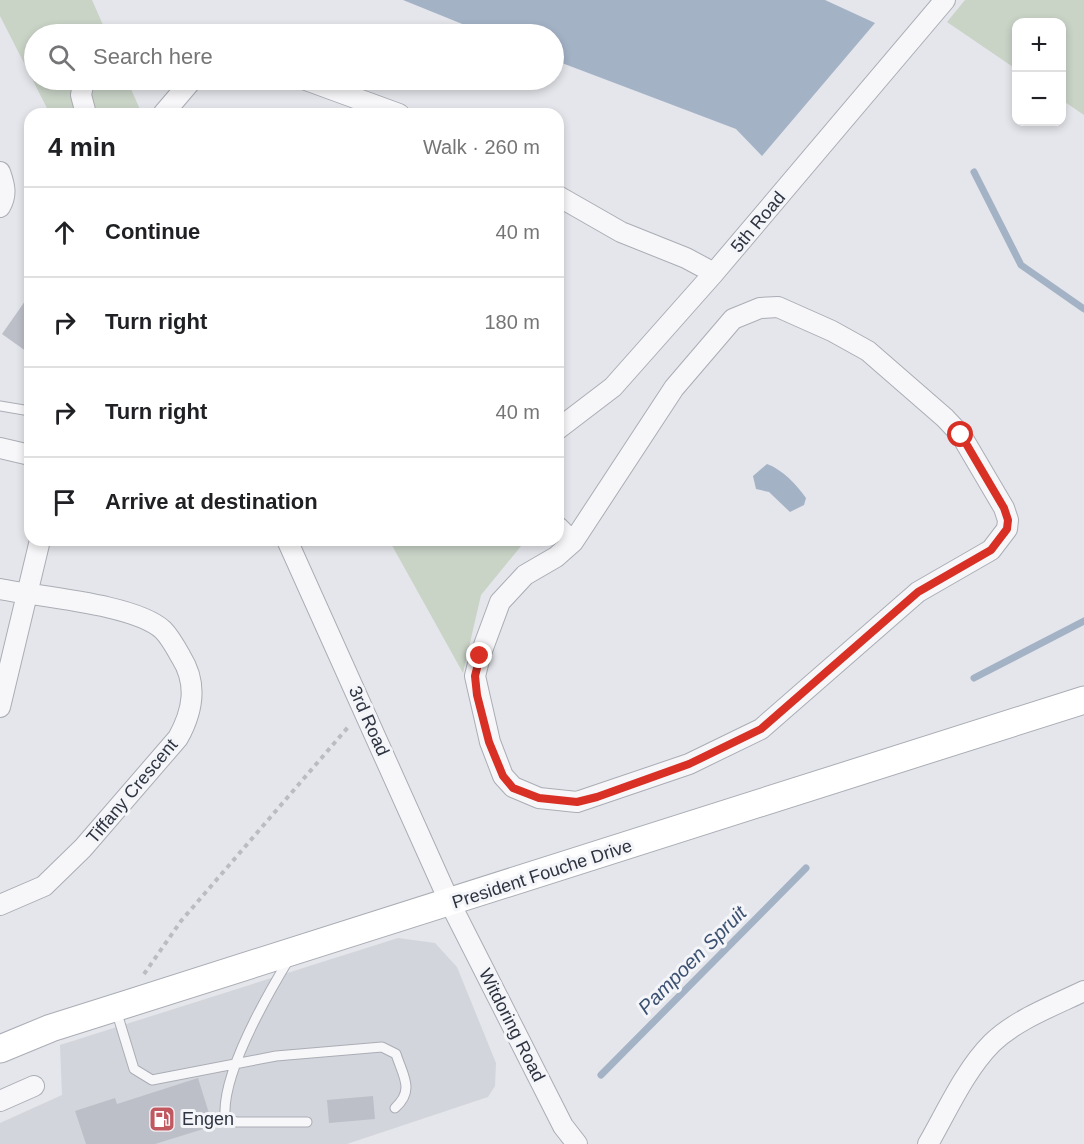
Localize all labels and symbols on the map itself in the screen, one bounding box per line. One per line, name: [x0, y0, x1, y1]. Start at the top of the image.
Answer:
street label: 5th Road: [727, 188, 789, 256]
route start: [947, 421, 973, 447]
route end: [466, 642, 492, 668]
street label: 3rd Road: [345, 683, 393, 759]
street label: Tiffany Crescent: [83, 735, 181, 847]
street label: President Fouche Drive: [449, 835, 635, 913]
water label: Pampoen Spruit: [634, 900, 752, 1018]
street label: Witdoring Road: [475, 965, 549, 1085]
fuel station icon: Engen: [147, 1104, 177, 1134]
place label: Engen: [182, 1109, 234, 1129]

